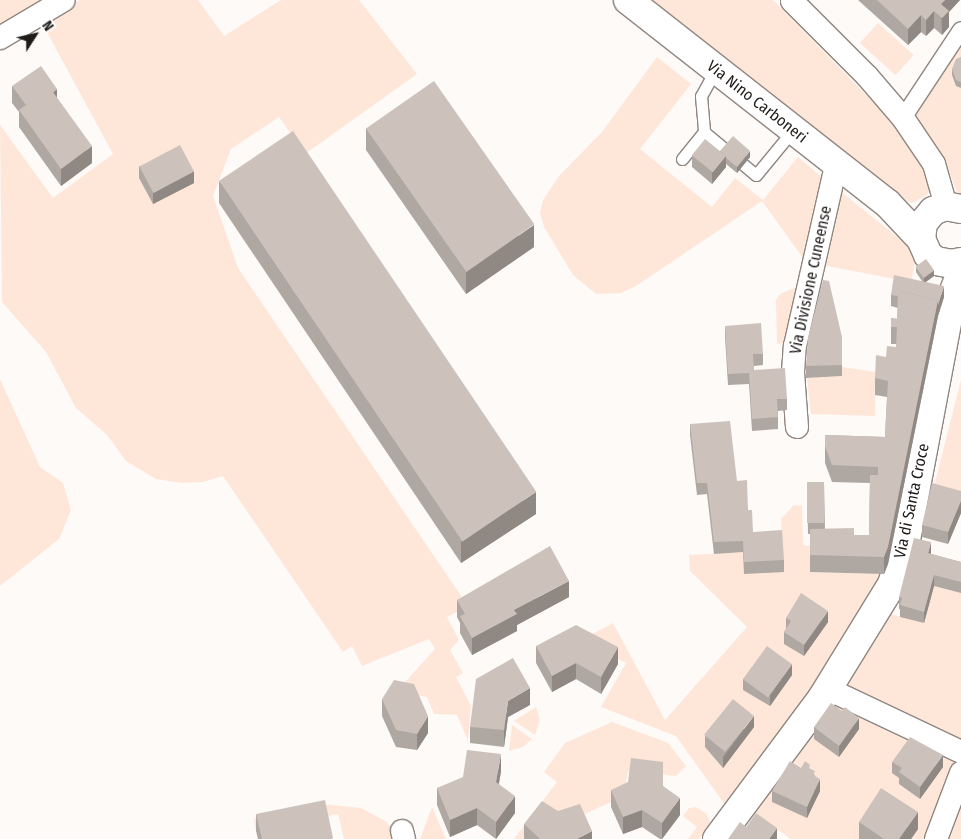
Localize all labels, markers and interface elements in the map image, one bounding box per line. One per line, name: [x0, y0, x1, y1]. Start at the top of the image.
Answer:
north arrow: [10, 10, 60, 60]
text: N: [38, 18, 57, 34]
street label: Via Nino Carboneri: [703, 57, 811, 147]
street label: Via Divisione Cuneense: [786, 204, 836, 356]
street label: Via di Santa Croce: [890, 442, 934, 560]

